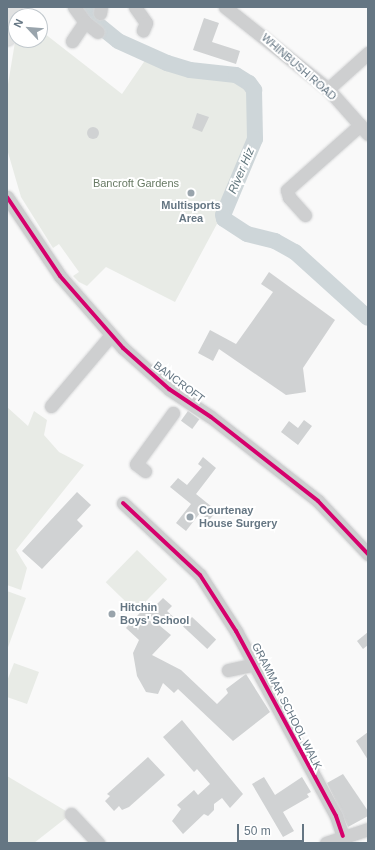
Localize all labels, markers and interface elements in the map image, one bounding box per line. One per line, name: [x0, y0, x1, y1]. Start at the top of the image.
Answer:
north arrow: [8, 8, 48, 48]
text: N: [11, 17, 25, 29]
street label: WHINBUSH ROAD: [259, 31, 339, 103]
water label: River Hiz: [226, 146, 258, 196]
park label: Bancroft Gardens: [93, 176, 179, 190]
marker: Multisports Area: [186, 188, 196, 198]
place label: Multisports Area: [161, 199, 221, 225]
street label: BANCROFT: [151, 359, 207, 405]
place label: Courtenay House Surgery: [199, 504, 277, 530]
marker: Courtenay House Surgery: [184, 511, 196, 523]
place label: Hitchin Boys' School: [120, 601, 189, 627]
marker: Hitchin Boys' School: [107, 609, 117, 619]
street label: GRAMMAR SCHOOL WALK: [249, 640, 325, 772]
scale bar: [239, 816, 306, 842]
text: 50 m: [244, 824, 271, 838]

